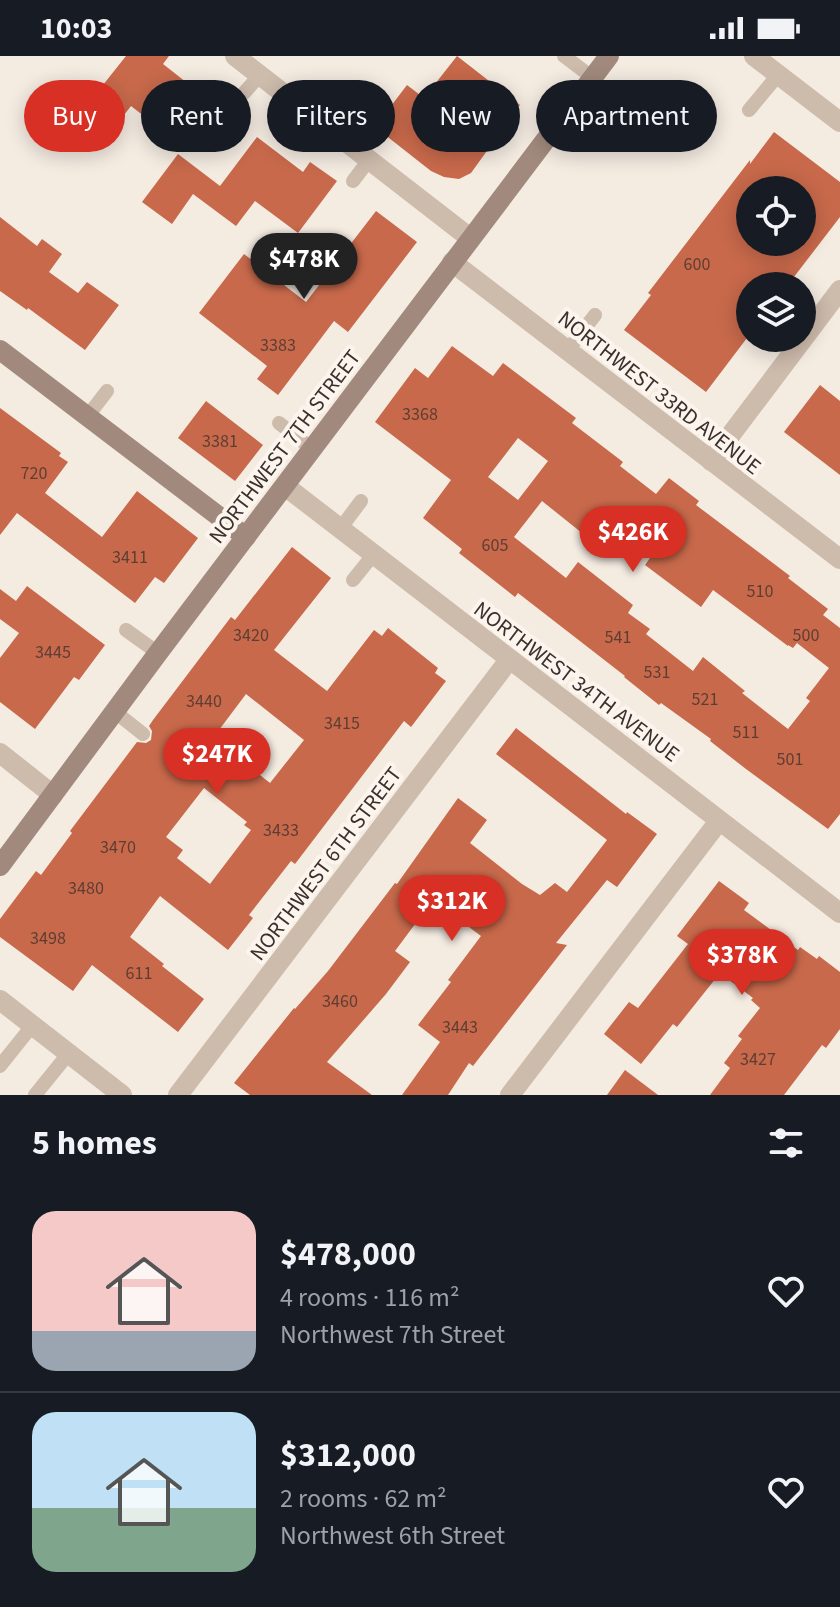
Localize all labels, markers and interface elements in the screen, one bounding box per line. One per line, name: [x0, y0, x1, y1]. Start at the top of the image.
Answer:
text: 10:03: [40, 7, 112, 50]
chip: Buy: [24, 80, 125, 152]
chip: Rent: [141, 80, 251, 152]
chip: Filters: [267, 80, 395, 152]
chip: New: [411, 80, 520, 152]
chip: Apartment: [536, 80, 717, 152]
map controls: [736, 176, 816, 352]
button: locate: [736, 176, 816, 256]
pin: $478K: [248, 233, 360, 301]
text: $478K: [269, 240, 339, 277]
house number: 600: [684, 252, 710, 277]
button: layers: [736, 272, 816, 352]
street label: NORTHWEST 33RD AVENUE: [551, 303, 768, 483]
house number: 3383: [260, 333, 296, 358]
street label: NORTHWEST 7TH STREET: [201, 343, 369, 550]
house number: 3368: [402, 402, 438, 427]
house number: 3381: [202, 429, 238, 454]
house number: 720: [21, 461, 47, 486]
pin: $426K: [577, 506, 689, 574]
text: $426K: [598, 513, 668, 550]
house number: 605: [482, 533, 508, 558]
house number: 3411: [112, 545, 148, 570]
house number: 510: [747, 579, 773, 604]
street label: NORTHWEST 34TH AVENUE: [467, 594, 686, 770]
house number: 3420: [233, 623, 269, 648]
house number: 500: [793, 623, 819, 648]
house number: 541: [605, 625, 631, 650]
house number: 3445: [35, 640, 71, 665]
house number: 531: [644, 660, 670, 685]
house number: 521: [692, 687, 718, 712]
house number: 3440: [186, 689, 222, 714]
house number: 3415: [324, 711, 360, 736]
house number: 511: [733, 720, 759, 745]
pin: $247K: [161, 728, 273, 796]
text: $247K: [182, 735, 252, 772]
house number: 501: [777, 747, 803, 772]
street label: NORTHWEST 6TH STREET: [242, 760, 410, 967]
house number: 3433: [263, 818, 299, 843]
house number: 3470: [100, 835, 136, 860]
pin: $312K: [396, 875, 508, 943]
house number: 3480: [68, 876, 104, 901]
text: $312K: [417, 882, 487, 919]
house number: 3498: [30, 926, 66, 951]
pin: $378K: [686, 929, 798, 997]
text: $378K: [707, 936, 777, 973]
house number: 611: [126, 961, 152, 986]
house number: 3460: [322, 989, 358, 1014]
house number: 3443: [442, 1015, 478, 1040]
house number: 3427: [740, 1047, 776, 1072]
text: 5 homes: [32, 1119, 157, 1168]
icon: filters: [764, 1121, 808, 1165]
text: $478,000: [280, 1230, 416, 1279]
icon: home: [96, 1243, 192, 1339]
icon: heart: [764, 1269, 808, 1313]
text: 4 rooms · 116 m²: [280, 1279, 459, 1316]
text: Northwest 7th Street: [280, 1316, 505, 1353]
text: $312,000: [280, 1431, 416, 1480]
icon: home: [96, 1444, 192, 1540]
icon: heart: [764, 1470, 808, 1514]
text: 2 rooms · 62 m²: [280, 1480, 447, 1517]
text: Northwest 6th Street: [280, 1517, 505, 1554]

